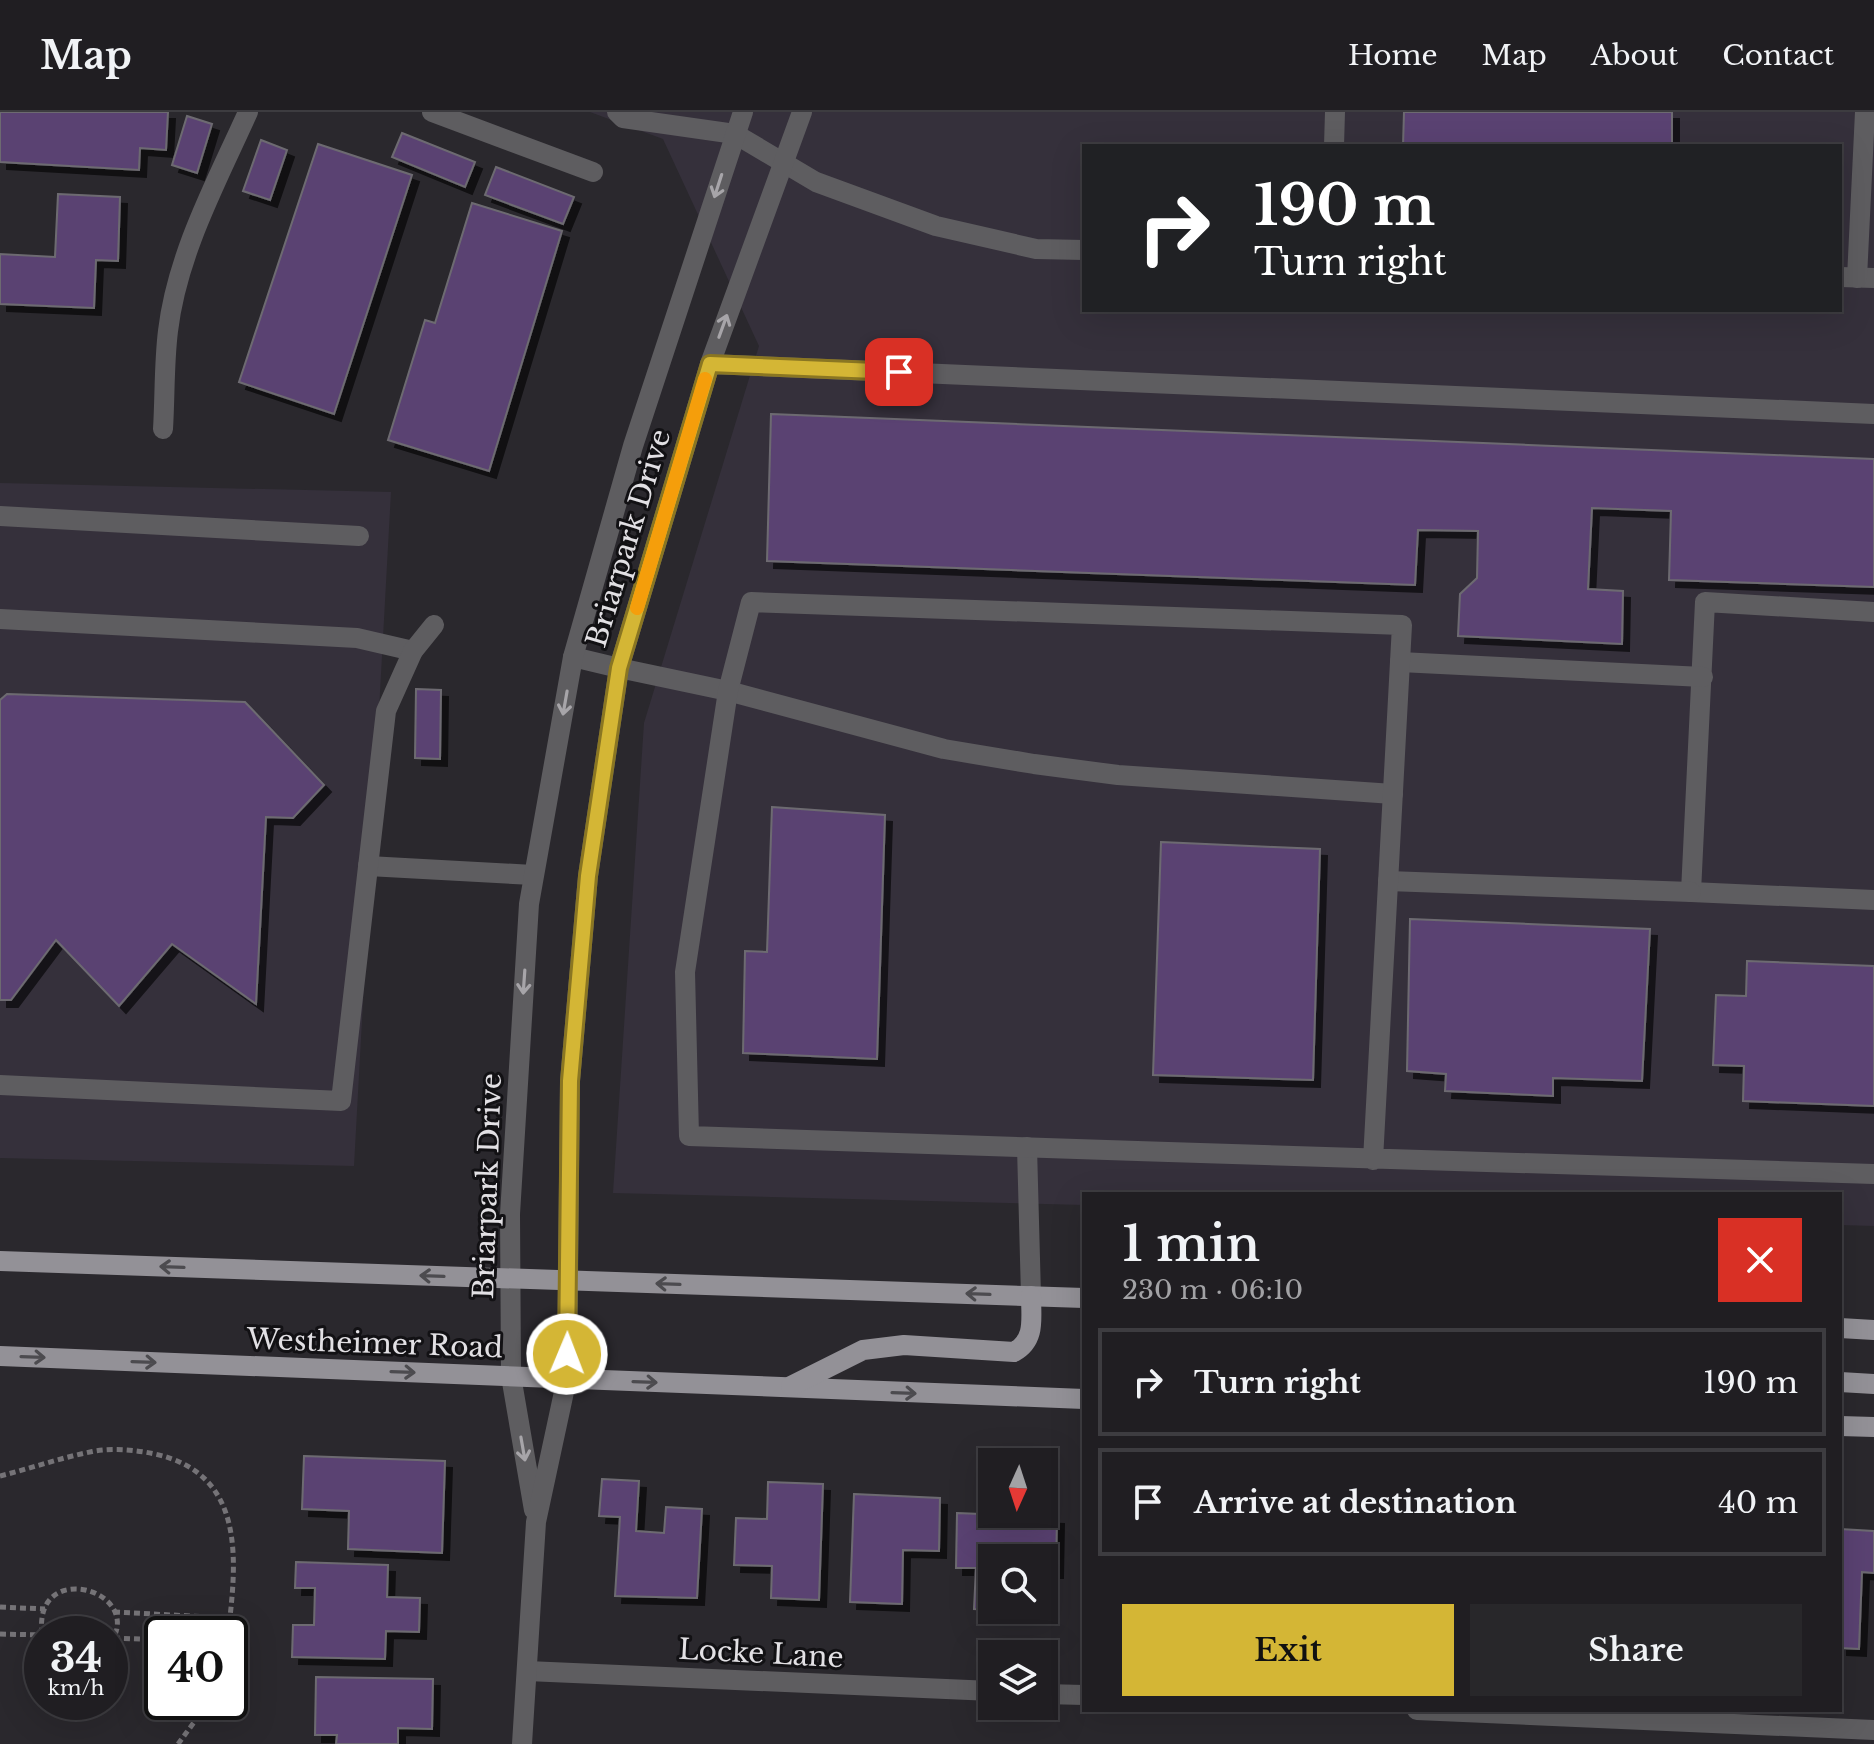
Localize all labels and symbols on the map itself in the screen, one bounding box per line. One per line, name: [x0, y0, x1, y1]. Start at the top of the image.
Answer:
one-way arrow: [709, 173, 724, 198]
one-way arrow: [717, 314, 732, 339]
pin: [865, 338, 933, 406]
street label: Briarpark Drive: [579, 425, 678, 651]
one-way arrow: [556, 690, 571, 715]
one-way arrow: [516, 968, 531, 995]
street label: Briarpark Drive: [466, 1072, 509, 1300]
one-way arrow: [159, 1260, 186, 1275]
one-way arrow: [419, 1269, 446, 1284]
one-way arrow: [655, 1277, 682, 1292]
one-way arrow: [965, 1287, 992, 1302]
position arrow: [525, 1312, 609, 1396]
street label: Westheimer Road: [245, 1322, 504, 1365]
one-way arrow: [19, 1350, 46, 1365]
one-way arrow: [130, 1354, 157, 1369]
one-way arrow: [389, 1364, 416, 1379]
one-way arrow: [631, 1374, 658, 1389]
one-way arrow: [890, 1385, 917, 1400]
one-way arrow: [517, 1435, 532, 1461]
north arrow: [978, 1448, 1058, 1528]
speed limit sign: 40: [144, 1616, 248, 1720]
street label: Locke Lane: [678, 1632, 844, 1675]

